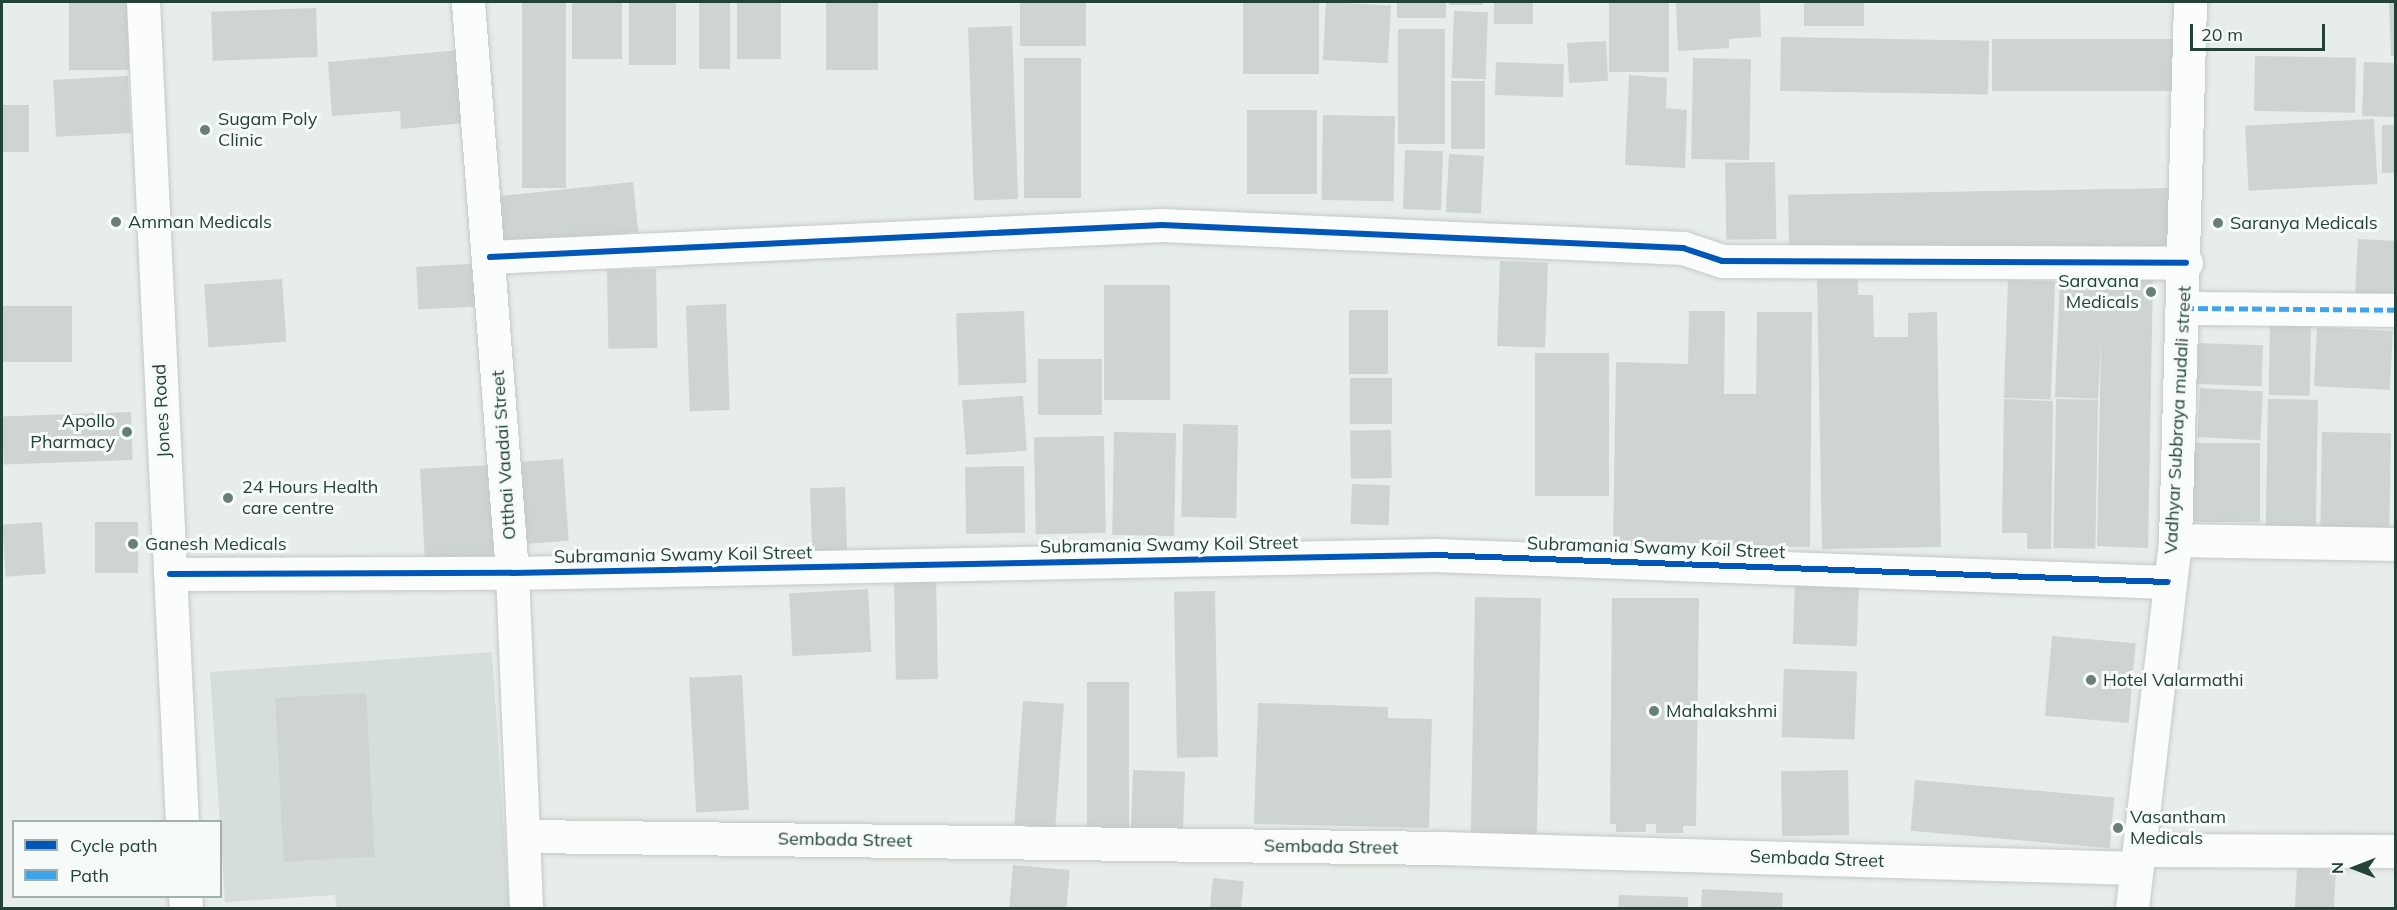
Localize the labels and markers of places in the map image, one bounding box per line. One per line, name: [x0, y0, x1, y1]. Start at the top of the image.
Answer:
place label: Sugam Poly Clinic: [218, 109, 317, 152]
marker: Sugam Poly Clinic: [196, 121, 214, 139]
place label: Amman Medicals: [128, 211, 272, 233]
place label: Saranya Medicals: [2230, 212, 2378, 234]
marker: Amman Medicals: [109, 215, 123, 229]
marker: Saranya Medicals: [2211, 216, 2225, 230]
place label: Saravana Medicals: [2058, 271, 2139, 314]
marker: Saravana Medicals: [2144, 285, 2158, 299]
place label: Apollo Pharmacy: [30, 411, 115, 454]
marker: Apollo Pharmacy: [120, 425, 134, 439]
place label: 24 Hours Health care centre: [242, 477, 378, 520]
marker: 24 Hours Health care centre: [219, 489, 237, 507]
place label: Ganesh Medicals: [145, 533, 287, 555]
marker: Ganesh Medicals: [126, 537, 140, 551]
place label: Hotel Valarmathi: [2103, 669, 2244, 691]
marker: Hotel Valarmathi: [2084, 673, 2098, 687]
place label: Mahalakshmi: [1666, 700, 1777, 722]
marker: Mahalakshmi: [1647, 704, 1661, 718]
place label: Vasantham Medicals: [2130, 807, 2226, 850]
marker: Vasantham Medicals: [2111, 821, 2125, 835]

